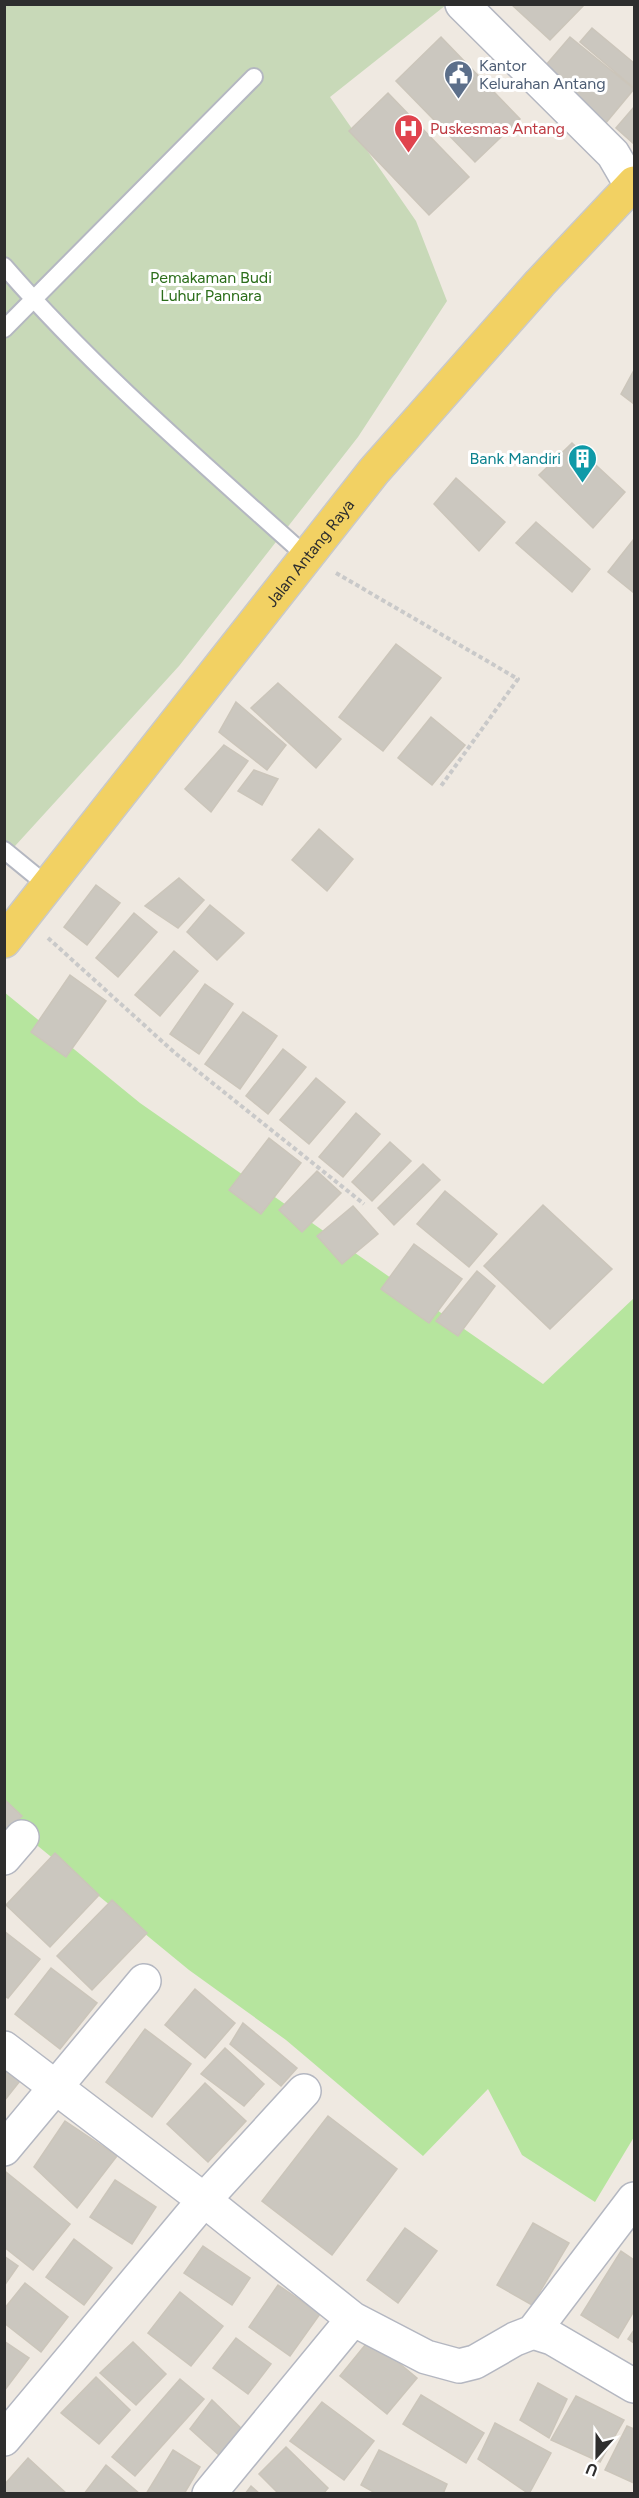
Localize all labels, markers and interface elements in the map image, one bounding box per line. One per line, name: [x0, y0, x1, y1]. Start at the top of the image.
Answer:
place label: Kantor Kelurahan Antang: [479, 56, 606, 93]
public building icon: Kantor Kelurahan Antang: [442, 58, 474, 100]
hospital icon: Puskesmas Antang: [393, 112, 425, 154]
place label: Puskesmas Antang: [430, 119, 565, 138]
park label: Pemakaman Budi Luhur Pannara: [150, 268, 272, 305]
building icon: Bank Mandiri: [566, 442, 598, 484]
place label: Bank Mandiri: [470, 449, 561, 468]
street label: Jalan Antang Raya: [262, 496, 358, 611]
north arrow: [567, 2426, 627, 2486]
text: U: [583, 2459, 600, 2480]

